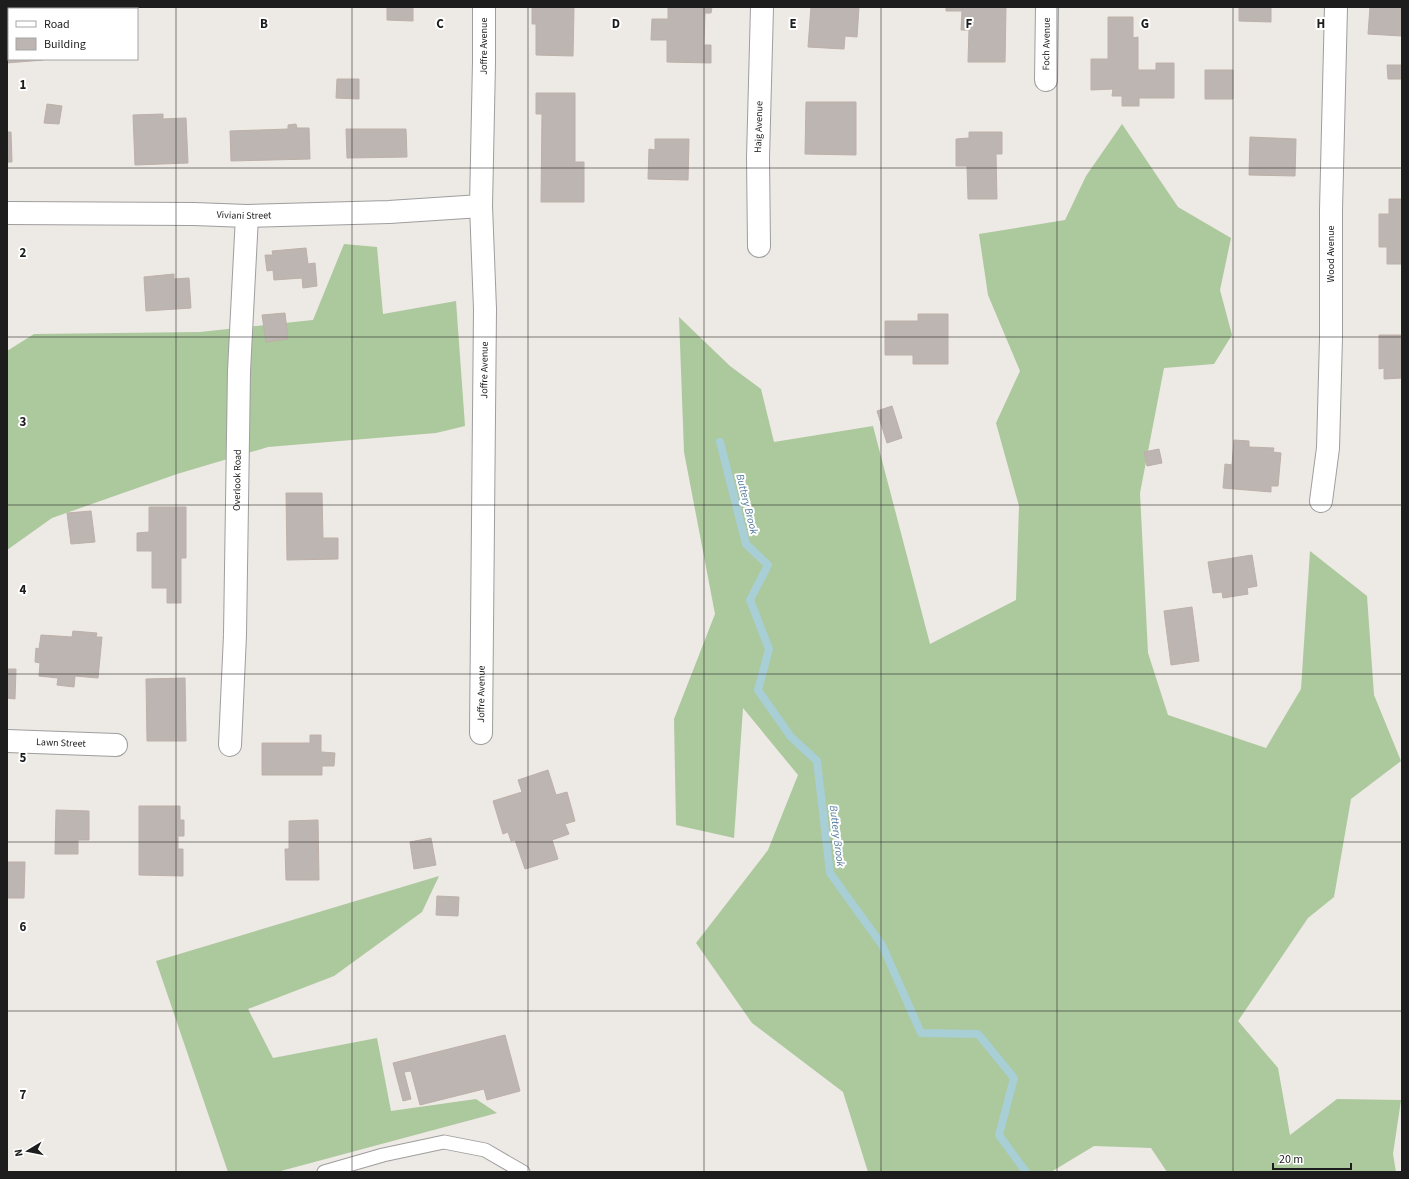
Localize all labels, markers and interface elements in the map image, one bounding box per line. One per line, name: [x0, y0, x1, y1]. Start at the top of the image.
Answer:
legend: [8, 8, 138, 60]
text: B: [260, 15, 268, 33]
text: C: [436, 15, 444, 33]
text: D: [612, 15, 620, 33]
text: E: [789, 15, 797, 33]
text: F: [966, 15, 973, 33]
text: G: [1141, 15, 1149, 33]
text: H: [1317, 15, 1325, 33]
text: Road: [44, 16, 70, 33]
street label: Joffre Avenue: [477, 17, 491, 75]
street label: Foch Avenue: [1039, 17, 1054, 71]
text: Building: [44, 36, 86, 53]
text: 1: [20, 76, 27, 94]
street label: Haig Avenue: [751, 101, 767, 153]
street label: Viviani Street: [216, 208, 272, 223]
street label: Wood Avenue: [1324, 225, 1338, 283]
text: 2: [20, 244, 27, 262]
street label: Joffre Avenue: [477, 341, 492, 399]
text: 3: [20, 413, 27, 431]
street label: Overlook Road: [230, 449, 245, 511]
water label: Buttery Brook: [732, 472, 762, 536]
text: 4: [20, 581, 27, 599]
street label: Joffre Avenue: [474, 665, 489, 723]
street label: Lawn Street: [36, 735, 87, 751]
text: 5: [20, 749, 27, 767]
water label: Buttery Brook: [826, 804, 848, 868]
text: 6: [20, 918, 27, 936]
text: 7: [20, 1086, 27, 1104]
north arrow: [8, 1131, 48, 1171]
scale bar: [1273, 1145, 1351, 1171]
text: N: [11, 1148, 27, 1158]
text: 20 m: [1279, 1151, 1303, 1168]

